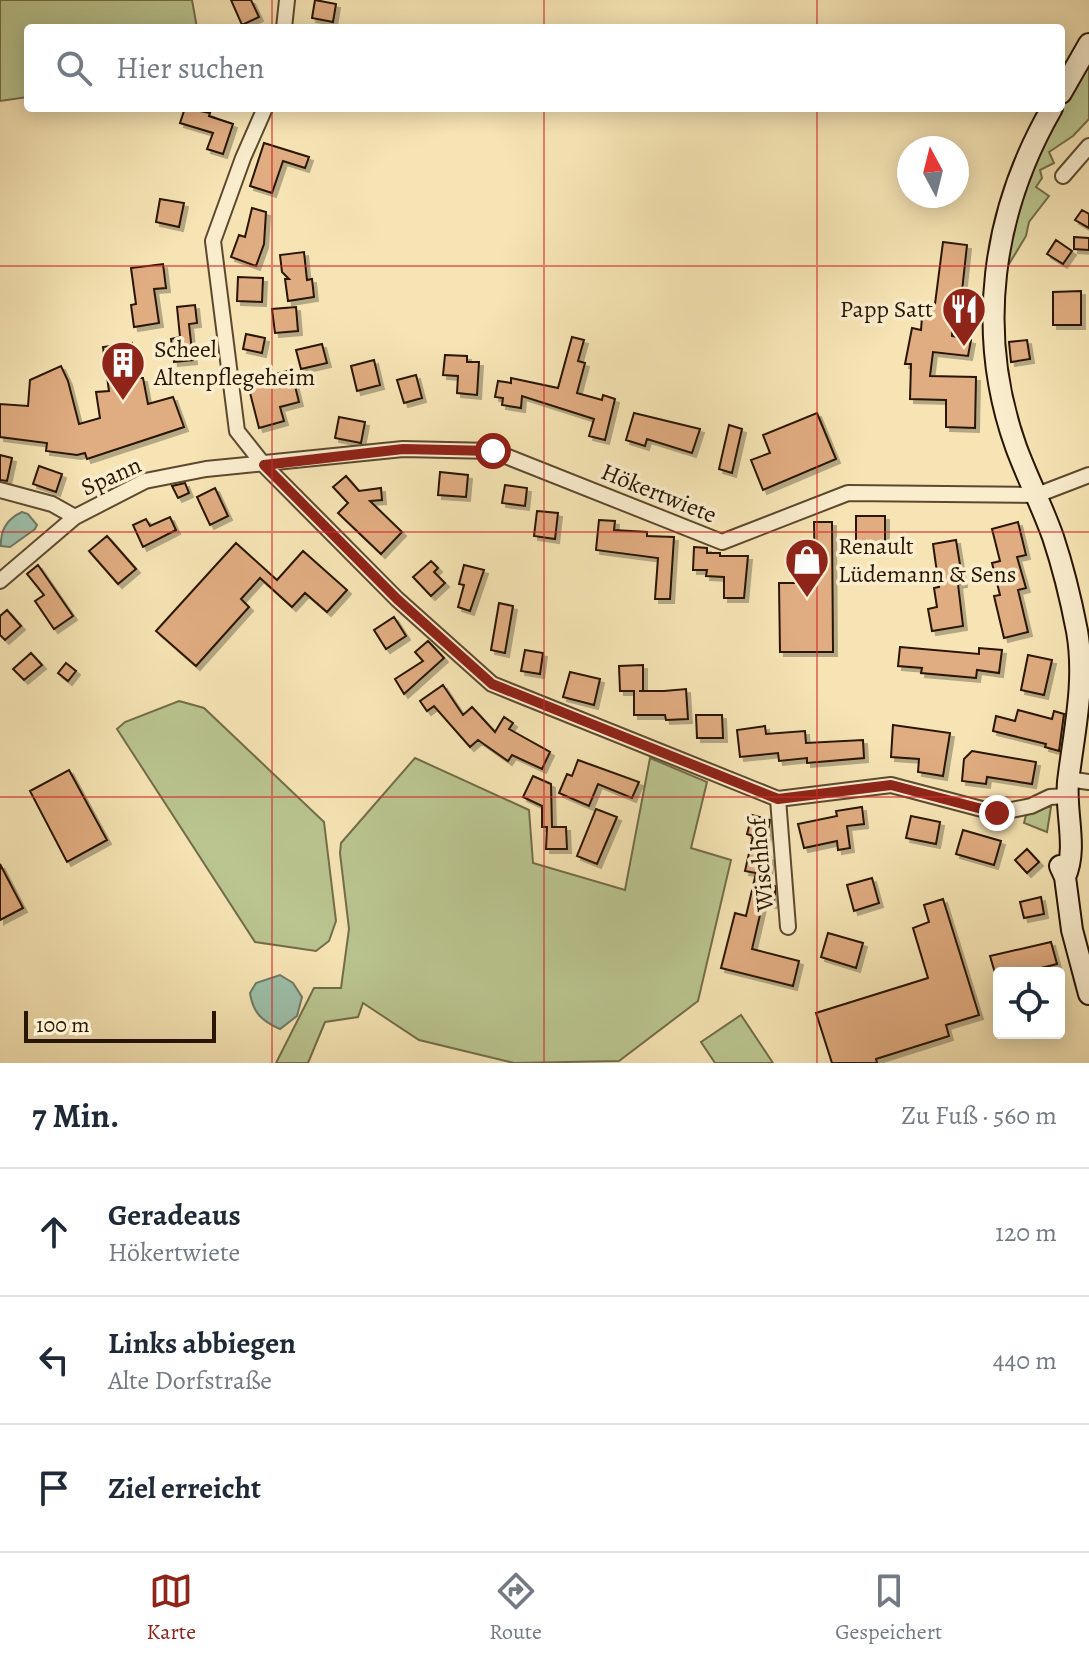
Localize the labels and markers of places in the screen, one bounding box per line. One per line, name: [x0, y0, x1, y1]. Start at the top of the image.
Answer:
restaurant icon: Papp Satt: [940, 285, 988, 348]
place label: Papp Satt: [840, 293, 933, 325]
place label: Scheel Altenpflegeheim: [153, 333, 315, 393]
building icon: Scheel Altenpflegeheim: [99, 339, 147, 402]
place label: Renault Lüdemann & Sens: [838, 530, 1016, 590]
shop icon: Renault Lüdemann & Sens: [783, 536, 831, 599]

